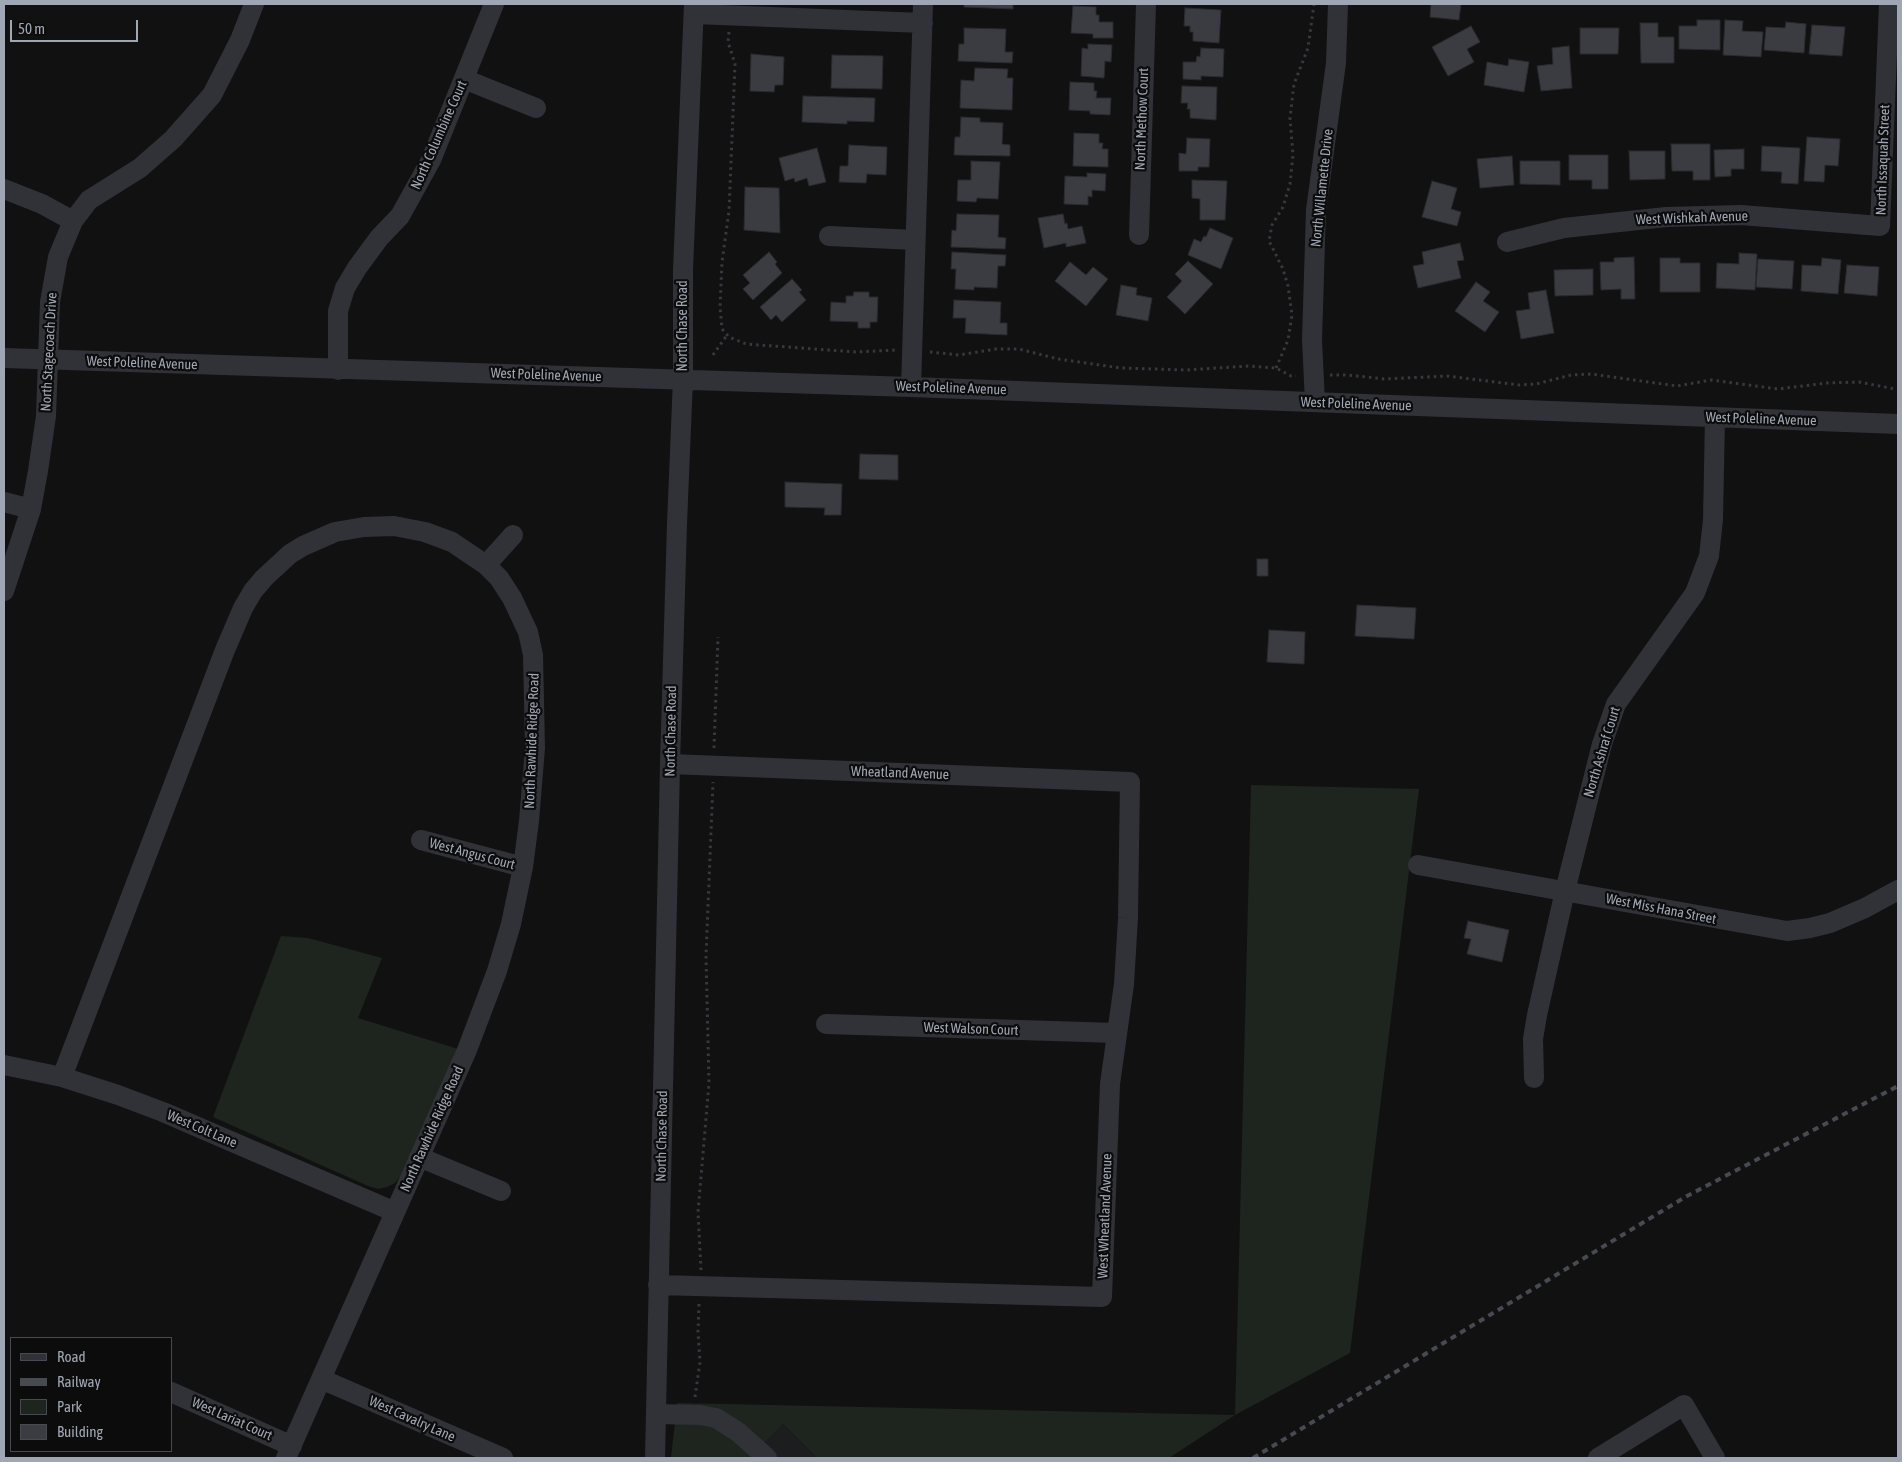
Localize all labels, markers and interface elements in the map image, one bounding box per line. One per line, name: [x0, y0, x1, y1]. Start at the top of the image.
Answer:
scale bar: [12, 10, 140, 42]
text: 50 m: [18, 20, 45, 37]
street label: North Methow Court: [1132, 67, 1152, 171]
street label: North Columbine Court: [407, 78, 471, 192]
street label: North Issaquah Street: [1873, 104, 1893, 216]
street label: North Willamette Drive: [1307, 128, 1337, 248]
street label: West Wishkah Avenue: [1636, 208, 1748, 228]
street label: North Chase Road: [675, 280, 691, 372]
street label: North Stagecoach Drive: [37, 292, 61, 412]
street label: West Poleline Avenue: [86, 353, 198, 373]
street label: West Poleline Avenue: [490, 365, 602, 385]
street label: West Poleline Avenue: [895, 378, 1007, 398]
street label: West Poleline Avenue: [1300, 394, 1412, 414]
street label: West Poleline Avenue: [1705, 409, 1817, 429]
street label: North Rawhide Ridge Road: [521, 673, 543, 809]
street label: North Chase Road: [662, 685, 680, 777]
street label: North Ashraf Court: [1580, 705, 1624, 799]
street label: Wheatland Avenue: [851, 763, 949, 783]
street label: West Angus Court: [427, 835, 517, 873]
street label: West Miss Hana Street: [1604, 890, 1718, 928]
street label: West Walson Court: [923, 1019, 1019, 1039]
street label: North Rawhide Ridge Road: [397, 1063, 467, 1195]
street label: North Chase Road: [653, 1090, 671, 1182]
street label: West Colt Lane: [164, 1107, 240, 1151]
street label: West Wheatland Avenue: [1094, 1153, 1116, 1279]
legend: [10, 1337, 172, 1452]
text: Road: [57, 1348, 86, 1365]
text: Railway: [57, 1373, 101, 1390]
street label: West Cavalry Lane: [366, 1393, 458, 1445]
street label: West Lariat Court: [189, 1394, 275, 1444]
text: Park: [57, 1398, 82, 1415]
text: Building: [57, 1423, 103, 1440]

